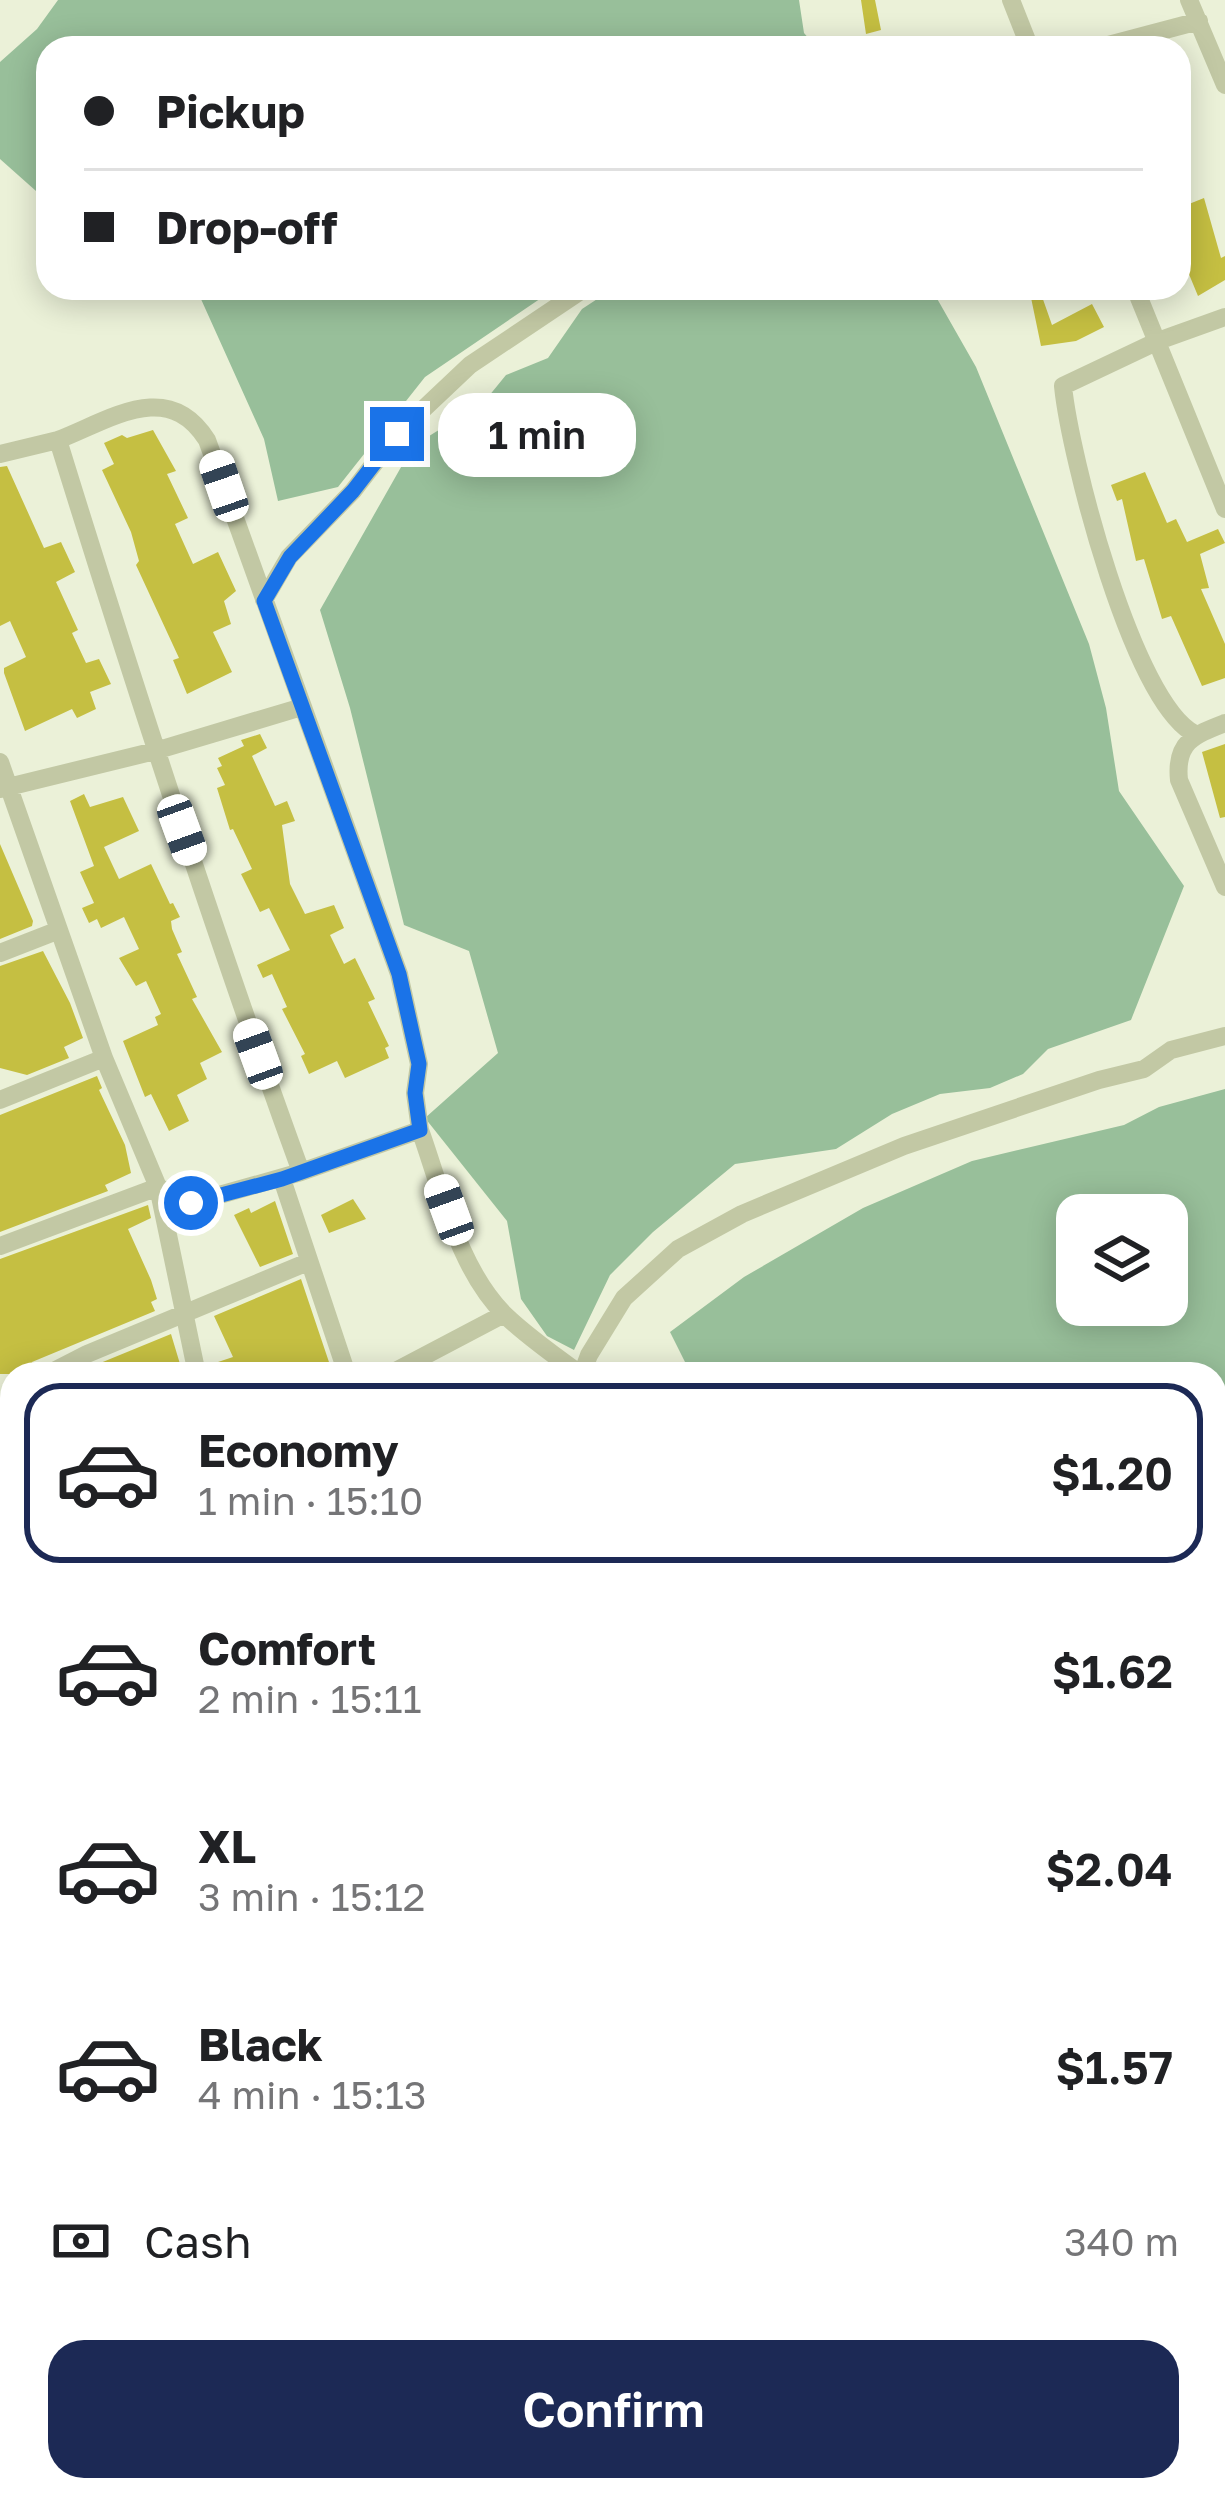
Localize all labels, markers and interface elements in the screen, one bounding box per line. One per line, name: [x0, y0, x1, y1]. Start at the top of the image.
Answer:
text: Pickup: [156, 84, 305, 138]
text: Drop-off: [156, 200, 337, 254]
callout: 1 min: [439, 392, 637, 476]
route end: [370, 407, 424, 461]
text: 1 min: [488, 411, 586, 458]
car: [195, 446, 253, 526]
car: [153, 790, 211, 870]
car: [229, 1014, 287, 1094]
car: [420, 1170, 478, 1250]
route start: [164, 1176, 218, 1230]
map controls: [1056, 1194, 1188, 1326]
button: layers: [1056, 1194, 1188, 1326]
icon: car: [54, 1419, 162, 1527]
text: Economy: [198, 1423, 399, 1477]
text: $1.20: [1051, 1446, 1173, 1500]
text: 1 min · 15:10: [198, 1477, 423, 1524]
icon: car: [54, 1617, 162, 1725]
text: Comfort: [198, 1621, 376, 1675]
text: $1.62: [1052, 1644, 1173, 1698]
text: 2 min · 15:11: [198, 1675, 422, 1722]
icon: car: [54, 1815, 162, 1923]
text: XL: [198, 1819, 256, 1873]
text: $2.04: [1045, 1842, 1173, 1896]
text: 3 min · 15:12: [198, 1873, 426, 1920]
icon: car: [54, 2013, 162, 2121]
text: Black: [198, 2017, 323, 2071]
text: $1.57: [1055, 2040, 1173, 2094]
text: 4 min · 15:13: [198, 2071, 427, 2118]
icon: cash: [48, 2208, 114, 2274]
text: Cash: [144, 2214, 252, 2268]
text: 340 m: [1064, 2218, 1179, 2265]
button: Confirm: [48, 2340, 1179, 2478]

